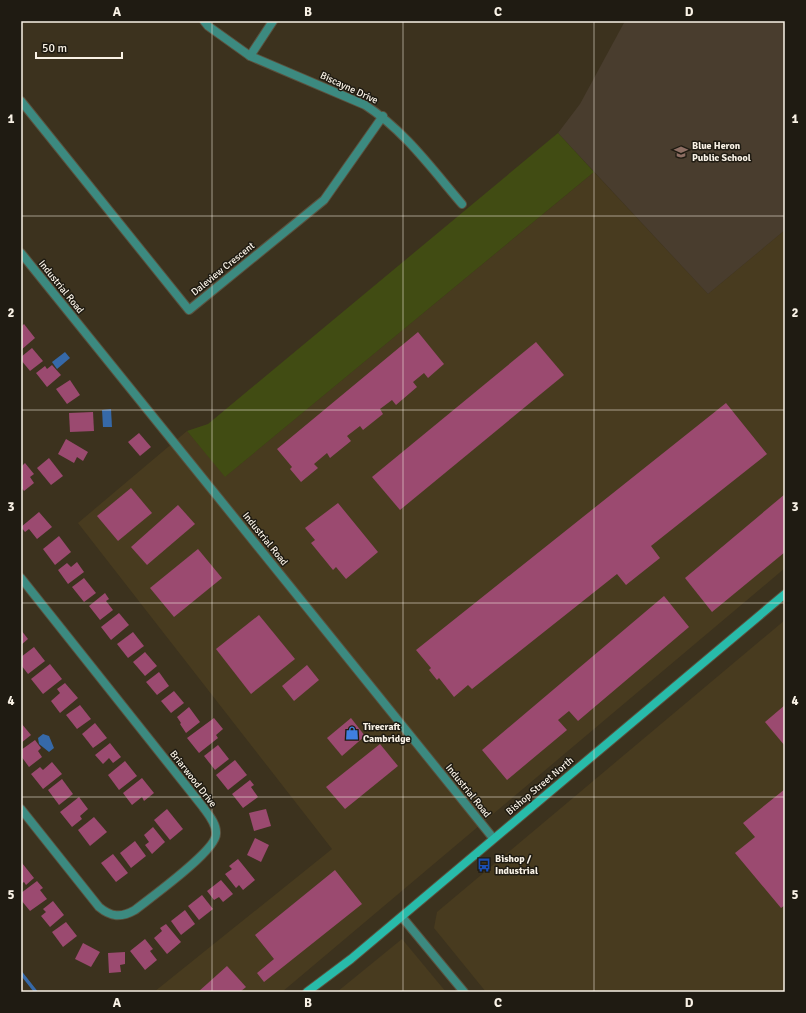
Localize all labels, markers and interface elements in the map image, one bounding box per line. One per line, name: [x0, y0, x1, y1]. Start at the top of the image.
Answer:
text: A: [113, 4, 122, 20]
text: B: [304, 4, 312, 20]
text: C: [494, 4, 502, 20]
text: D: [685, 4, 694, 20]
scale bar: [36, 34, 122, 60]
text: 50 m: [42, 41, 67, 56]
street label: Biscayne Drive: [318, 69, 380, 107]
text: 1: [7, 111, 15, 127]
text: 1: [791, 111, 799, 127]
place label: Blue Heron Public School: [692, 140, 751, 164]
school or university icon: Blue Heron Public School: [673, 144, 689, 160]
street label: Daleview Crescent: [189, 239, 258, 298]
street label: Industrial Road: [36, 258, 86, 316]
text: 2: [7, 305, 15, 321]
text: 2: [791, 305, 799, 321]
text: 3: [7, 499, 15, 515]
text: 3: [791, 499, 799, 515]
street label: Industrial Road: [240, 510, 290, 568]
text: 4: [7, 693, 15, 709]
text: 4: [791, 693, 799, 709]
place label: Tirecraft Cambridge: [363, 721, 411, 745]
shop icon: Tirecraft Cambridge: [344, 725, 360, 741]
street label: Briarwood Drive: [167, 748, 219, 810]
street label: Bishop Street North: [504, 754, 576, 818]
street label: Industrial Road: [443, 762, 493, 820]
place label: Bishop / Industrial: [495, 853, 538, 877]
bus stop icon: Bishop / Industrial: [476, 857, 492, 873]
text: 5: [7, 887, 15, 903]
text: 5: [791, 887, 799, 903]
text: A: [113, 995, 122, 1011]
text: B: [304, 995, 312, 1011]
text: C: [494, 995, 502, 1011]
text: D: [685, 995, 694, 1011]

